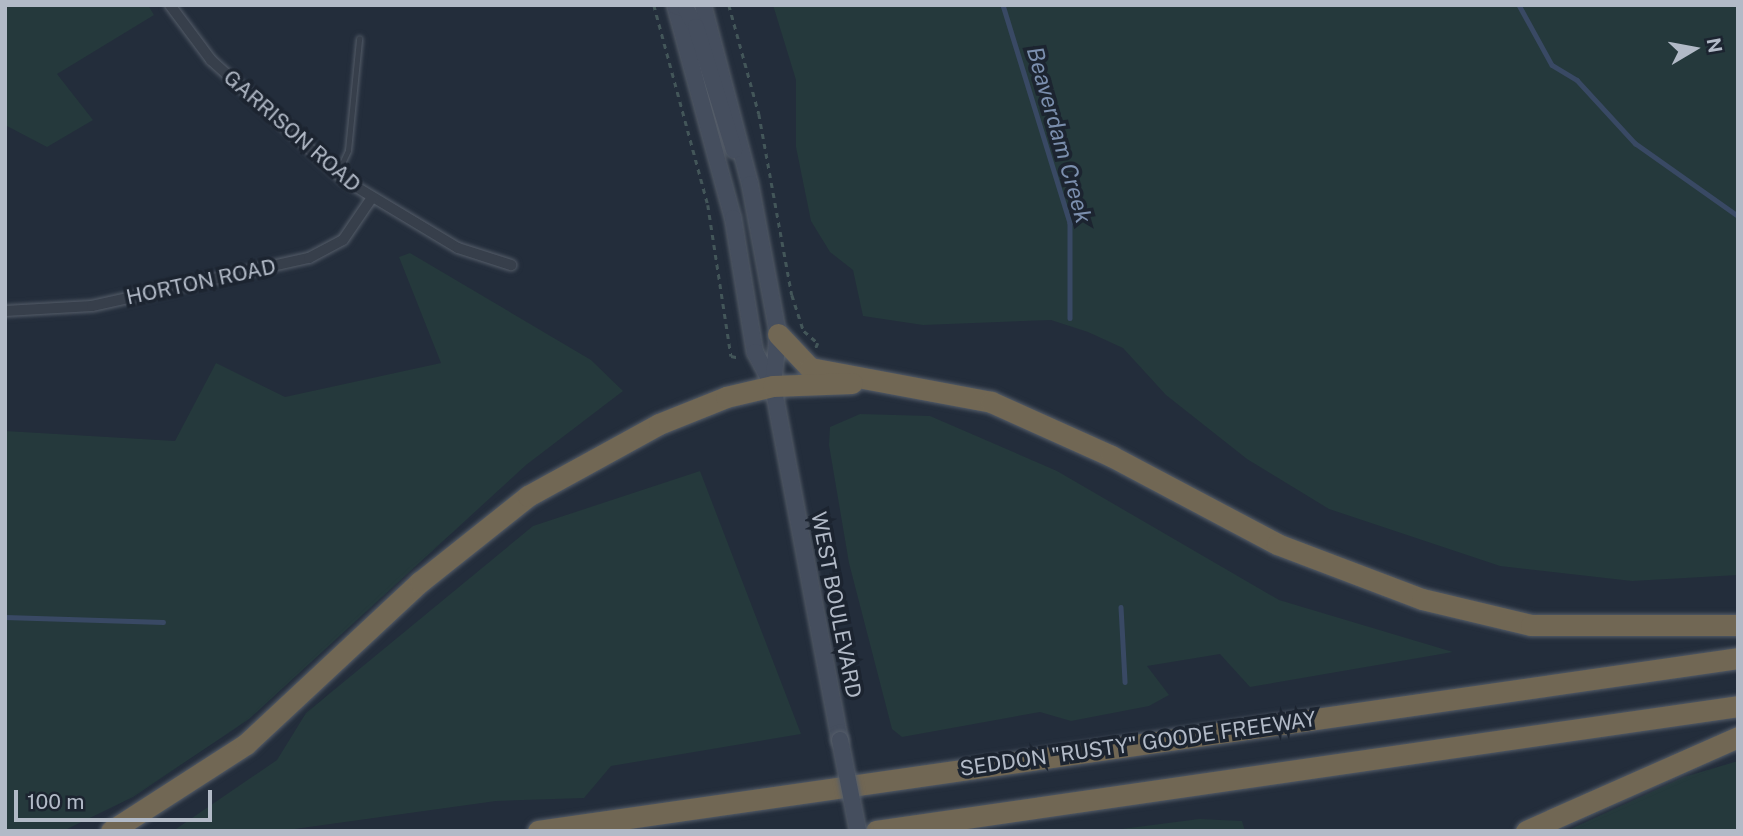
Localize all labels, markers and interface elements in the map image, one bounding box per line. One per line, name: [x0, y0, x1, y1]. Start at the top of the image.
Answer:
north arrow: [1659, 14, 1729, 84]
text: N: [1703, 36, 1727, 55]
water label: Beaverdam Creek: [1021, 44, 1097, 226]
street label: GARRISON ROAD: [218, 65, 366, 197]
street label: HORTON ROAD: [124, 254, 278, 310]
street label: WEST BOULEVARD: [806, 510, 866, 700]
street label: SEDDON "RUSTY" GOODE FREEWAY: [958, 707, 1318, 781]
scale bar: [18, 776, 215, 820]
text: 100 m: [27, 789, 84, 814]

